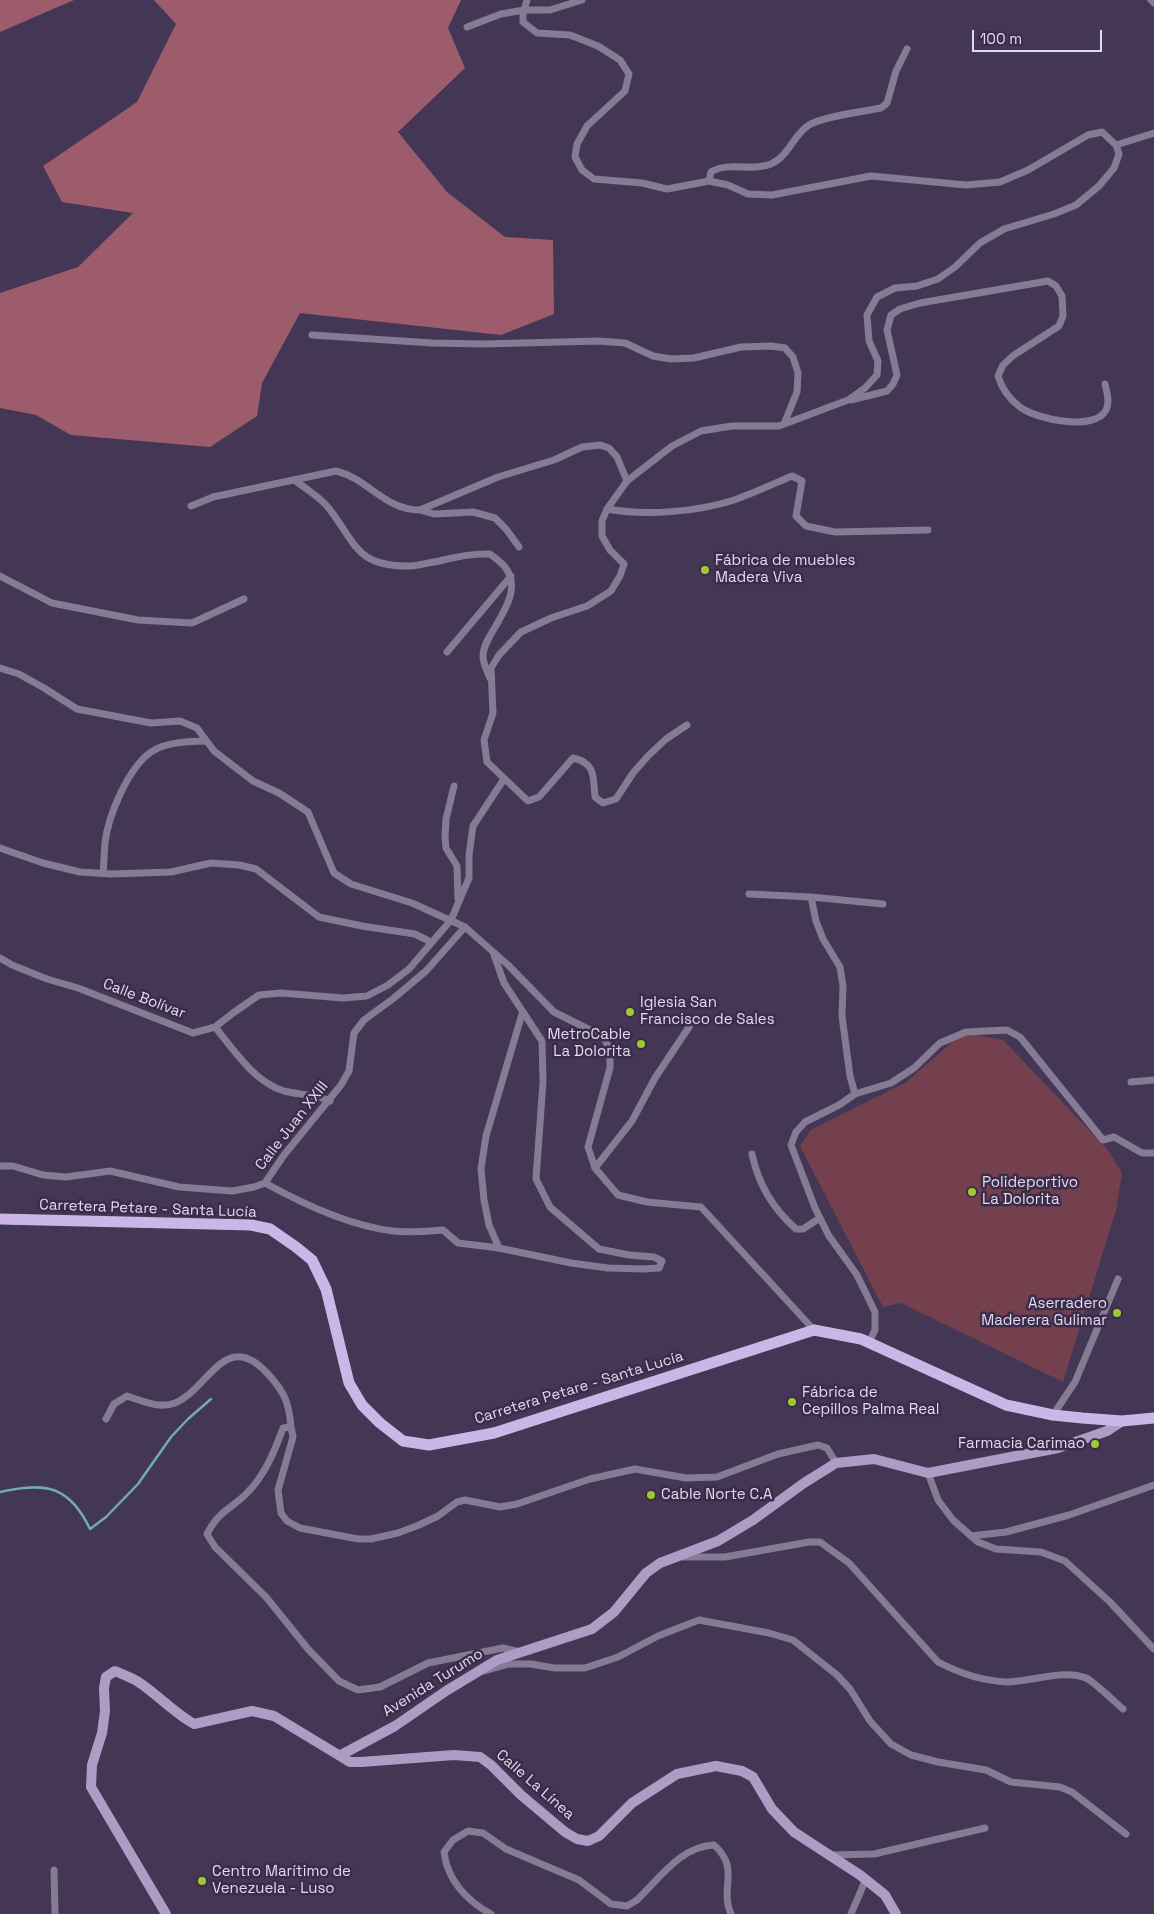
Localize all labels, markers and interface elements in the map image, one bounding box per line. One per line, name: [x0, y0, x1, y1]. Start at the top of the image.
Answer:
scale bar: [974, 20, 1104, 52]
text: 100 m: [980, 29, 1022, 48]
place label: Fábrica de muebles Madera Viva: [715, 552, 855, 587]
marker: Fábrica de muebles Madera Viva: [699, 564, 711, 576]
street label: Calle Bolívar: [100, 975, 188, 1023]
place label: Iglesia San Francisco de Sales: [640, 994, 775, 1029]
marker: Iglesia San Francisco de Sales: [624, 1006, 636, 1018]
place label: MetroCable La Dolorita: [547, 1026, 631, 1061]
marker: MetroCable La Dolorita: [635, 1038, 647, 1050]
street label: Calle Juan XXIII: [252, 1078, 332, 1174]
place label: Polideportivo La Dolorita: [982, 1174, 1078, 1209]
marker: Polideportivo La Dolorita: [966, 1186, 978, 1198]
street label: Carretera Petare - Santa Lucía: [39, 1196, 257, 1222]
place label: Aserradero Maderera Gulimar: [981, 1295, 1107, 1330]
marker: Aserradero Maderera Gulimar: [1111, 1307, 1123, 1319]
street label: Carretera Petare - Santa Lucía: [472, 1348, 686, 1428]
place label: Fábrica de Cepillos Palma Real: [802, 1384, 939, 1419]
marker: Fábrica de Cepillos Palma Real: [786, 1396, 798, 1408]
place label: Farmacia Carimao: [958, 1435, 1085, 1453]
marker: Farmacia Carimao: [1089, 1438, 1101, 1450]
place label: Cable Norte C.A: [661, 1486, 772, 1504]
marker: Cable Norte C.A: [645, 1489, 657, 1501]
street label: Avenida Turumo: [380, 1645, 486, 1721]
street label: Calle La Línea: [492, 1746, 578, 1824]
place label: Centro Marítimo de Venezuela - Luso: [212, 1863, 351, 1898]
marker: Centro Marítimo de Venezuela - Luso: [196, 1875, 208, 1887]

